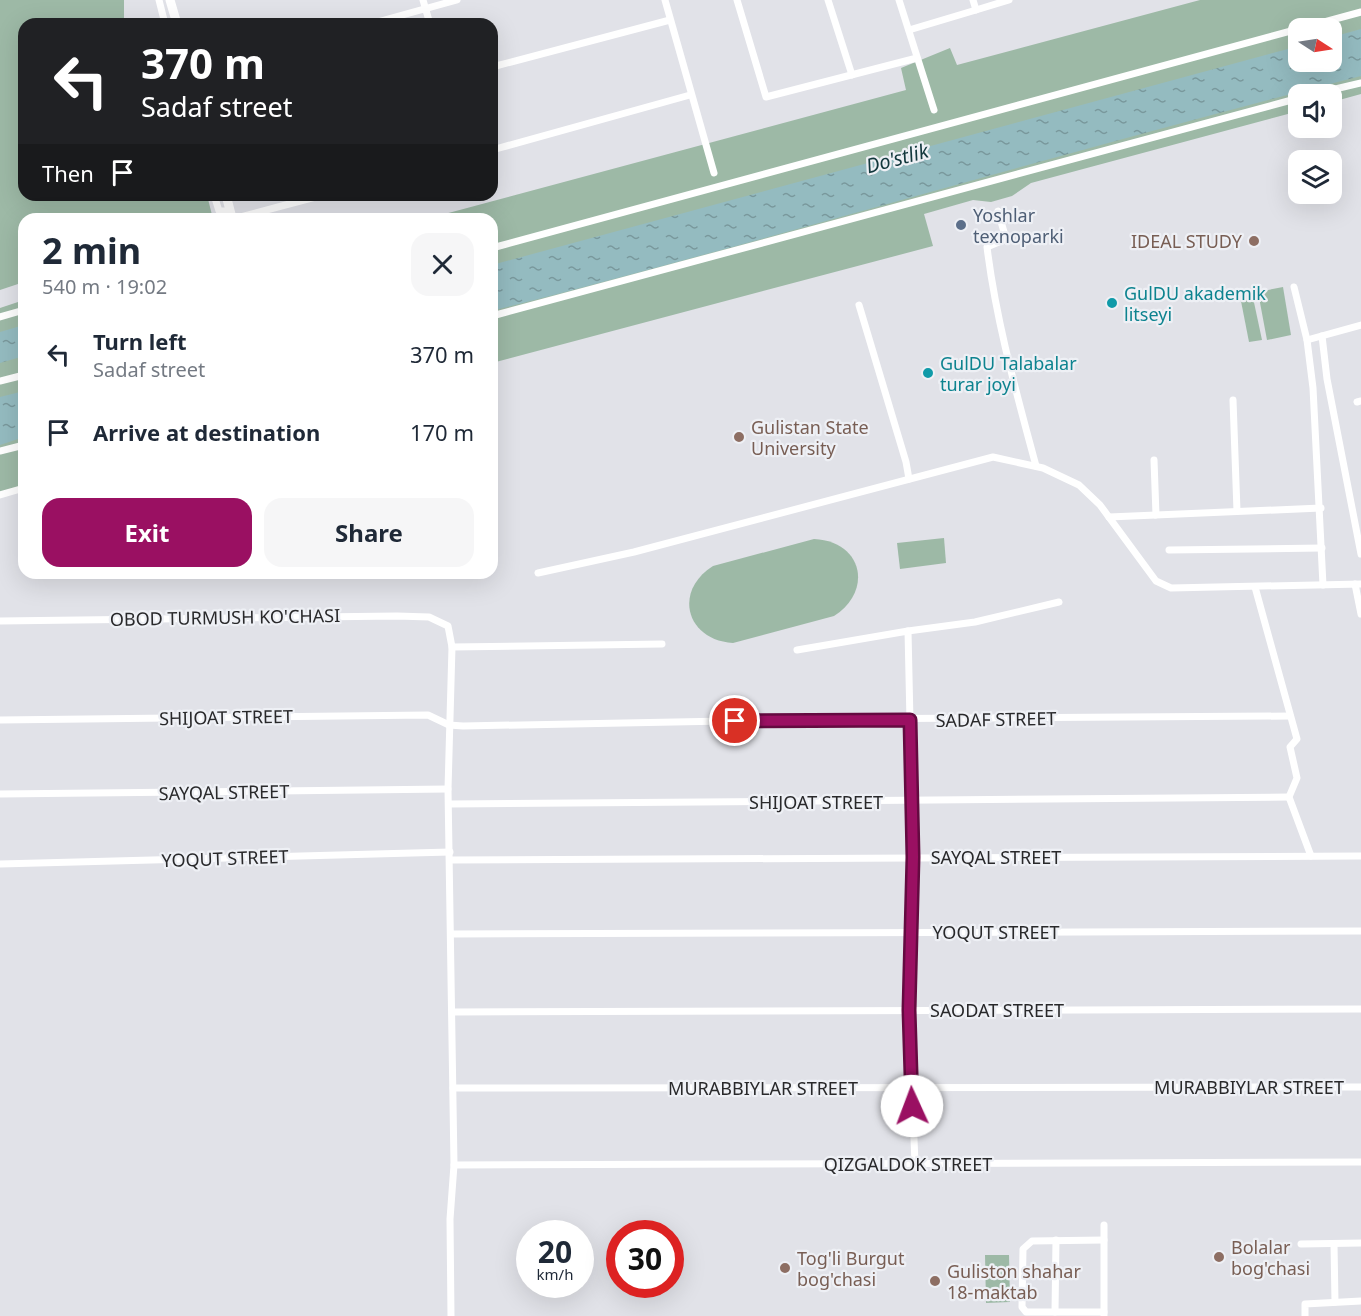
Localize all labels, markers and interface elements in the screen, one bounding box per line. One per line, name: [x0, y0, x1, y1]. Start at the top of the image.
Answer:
north arrow: [1288, 18, 1342, 72]
map controls: [1288, 18, 1342, 204]
text: 370 m: [141, 34, 265, 91]
icon: left: [42, 42, 120, 120]
button: sound: [1288, 84, 1342, 138]
text: Sadaf street: [141, 88, 293, 125]
water label: Do'stlik: [863, 136, 932, 179]
button: layers: [1288, 150, 1342, 204]
icon: arrive: [106, 156, 139, 189]
text: Then: [42, 158, 94, 188]
place label: Yoshlar texnoparki: [973, 203, 1064, 248]
marker: Yoshlar texnoparki: [954, 218, 968, 232]
text: 2 min: [42, 226, 141, 275]
place label: IDEAL STUDY: [1131, 229, 1243, 253]
button: close: [411, 233, 474, 296]
marker: IDEAL STUDY: [1247, 234, 1261, 248]
text: 540 m · 19:02: [42, 273, 167, 300]
place label: GulDU akademik litseyi: [1124, 281, 1266, 326]
marker: GulDU akademik litseyi: [1105, 296, 1119, 310]
text: Turn left: [93, 326, 187, 356]
icon: left: [42, 338, 75, 371]
text: 370 m: [410, 339, 474, 369]
place label: GulDU Talabalar turar joyi: [940, 351, 1077, 396]
text: Sadaf street: [93, 356, 205, 383]
marker: GulDU Talabalar turar joyi: [921, 366, 935, 380]
place label: Gulistan State University: [751, 415, 869, 460]
icon: arrive: [42, 416, 75, 449]
text: Arrive at destination: [93, 417, 320, 447]
text: 170 m: [410, 417, 474, 447]
marker: Gulistan State University: [732, 430, 746, 444]
button: Exit: [42, 498, 252, 567]
button: Share: [264, 498, 474, 567]
street label: OBOD TURMUSH KO'CHASI: [110, 603, 340, 631]
pin: [709, 695, 760, 746]
street label: SHIJOAT STREET: [159, 704, 293, 730]
icon: arrive: [718, 704, 751, 737]
street label: SADAF STREET: [935, 706, 1057, 732]
street label: SAYQAL STREET: [159, 779, 289, 805]
street label: SHIJOAT STREET: [749, 790, 883, 814]
street label: YOQUT STREET: [161, 844, 289, 872]
street label: SAYQAL STREET: [931, 845, 1061, 869]
street label: YOQUT STREET: [933, 920, 1059, 944]
street label: SAODAT STREET: [930, 998, 1064, 1022]
position arrow: [880, 1074, 944, 1138]
street label: MURABBIYLAR STREET: [1154, 1075, 1344, 1099]
street label: MURABBIYLAR STREET: [668, 1076, 858, 1100]
street label: QIZGALDOK STREET: [824, 1152, 992, 1176]
speed limit sign: 30: [606, 1220, 684, 1298]
text: 20: [538, 1231, 572, 1272]
place label: Bolalar bog'chasi: [1231, 1235, 1310, 1280]
place label: Tog'li Burgut bog'chasi: [797, 1246, 905, 1291]
marker: Bolalar bog'chasi: [1212, 1250, 1226, 1264]
place label: Guliston shahar 18-maktab: [947, 1259, 1081, 1304]
marker: Tog'li Burgut bog'chasi: [778, 1261, 792, 1275]
text: km/h: [537, 1264, 573, 1284]
marker: Guliston shahar 18-maktab: [928, 1274, 942, 1288]

